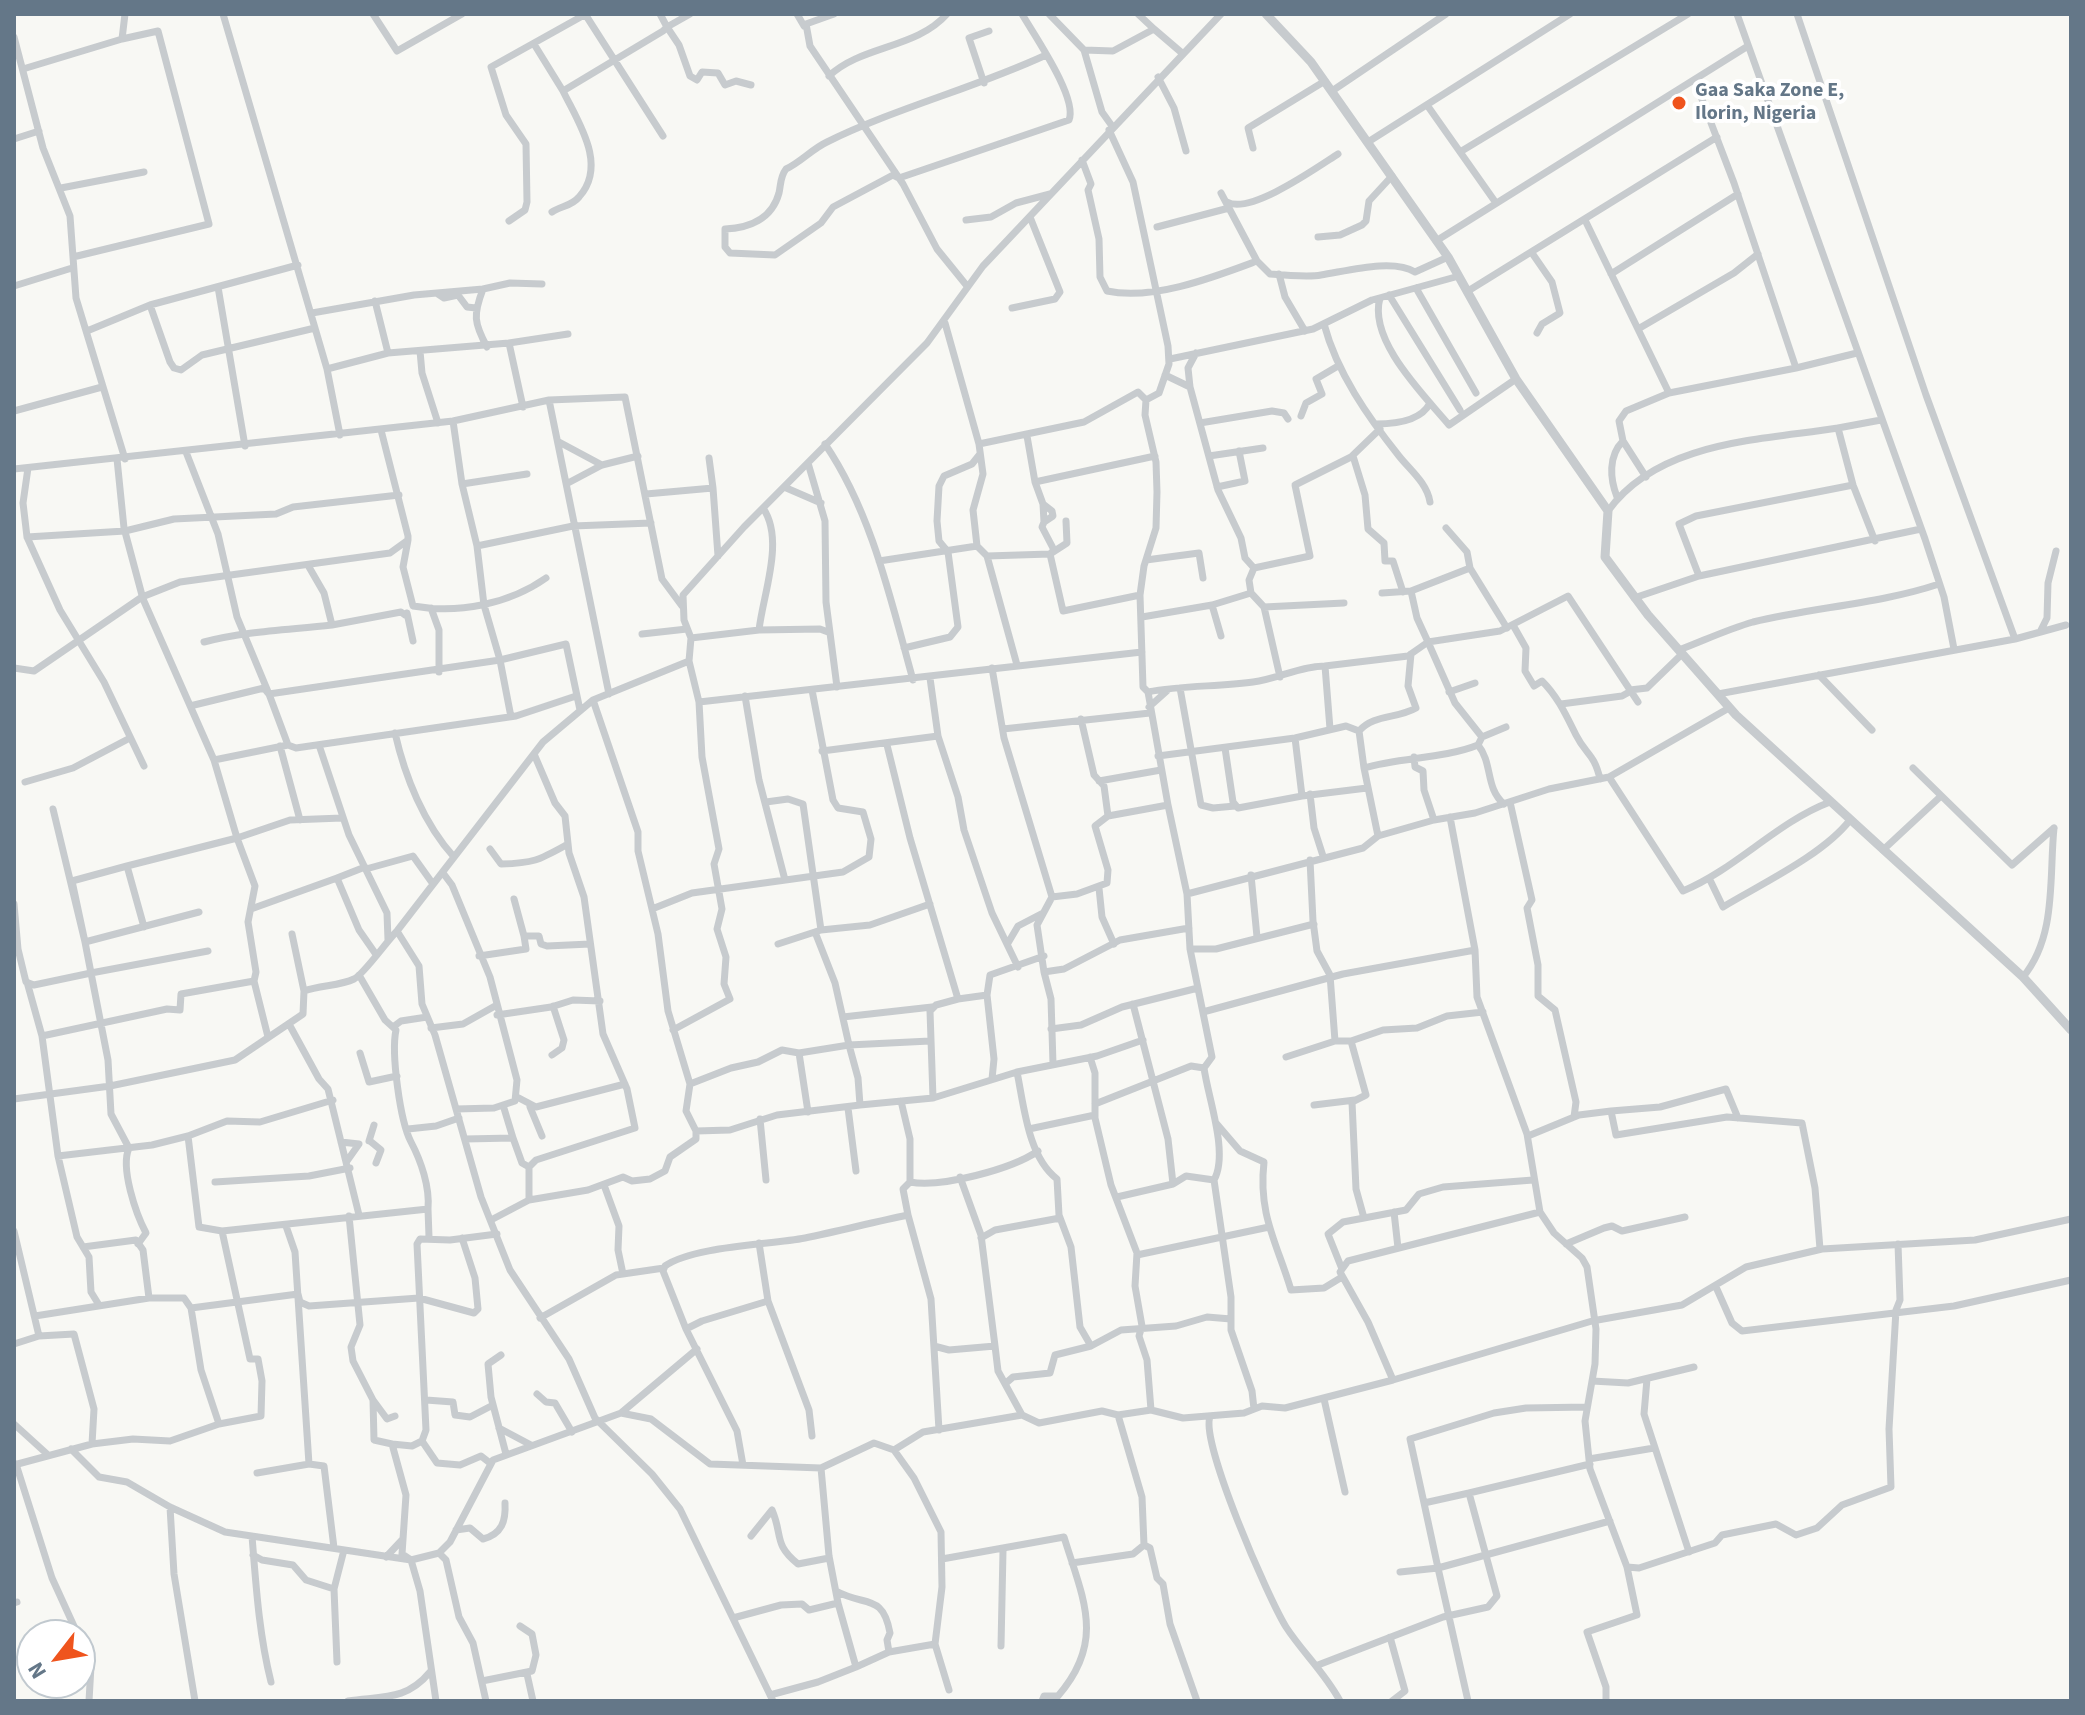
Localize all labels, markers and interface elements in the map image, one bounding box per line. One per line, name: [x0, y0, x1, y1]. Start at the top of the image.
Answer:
place label: Gaa Saka Zone E, Ilorin, Nigeria: [1695, 80, 1844, 127]
marker: Gaa Saka Zone E, Ilorin, Nigeria: [1670, 94, 1688, 112]
north arrow: [16, 1619, 96, 1699]
text: N: [20, 1656, 55, 1685]

